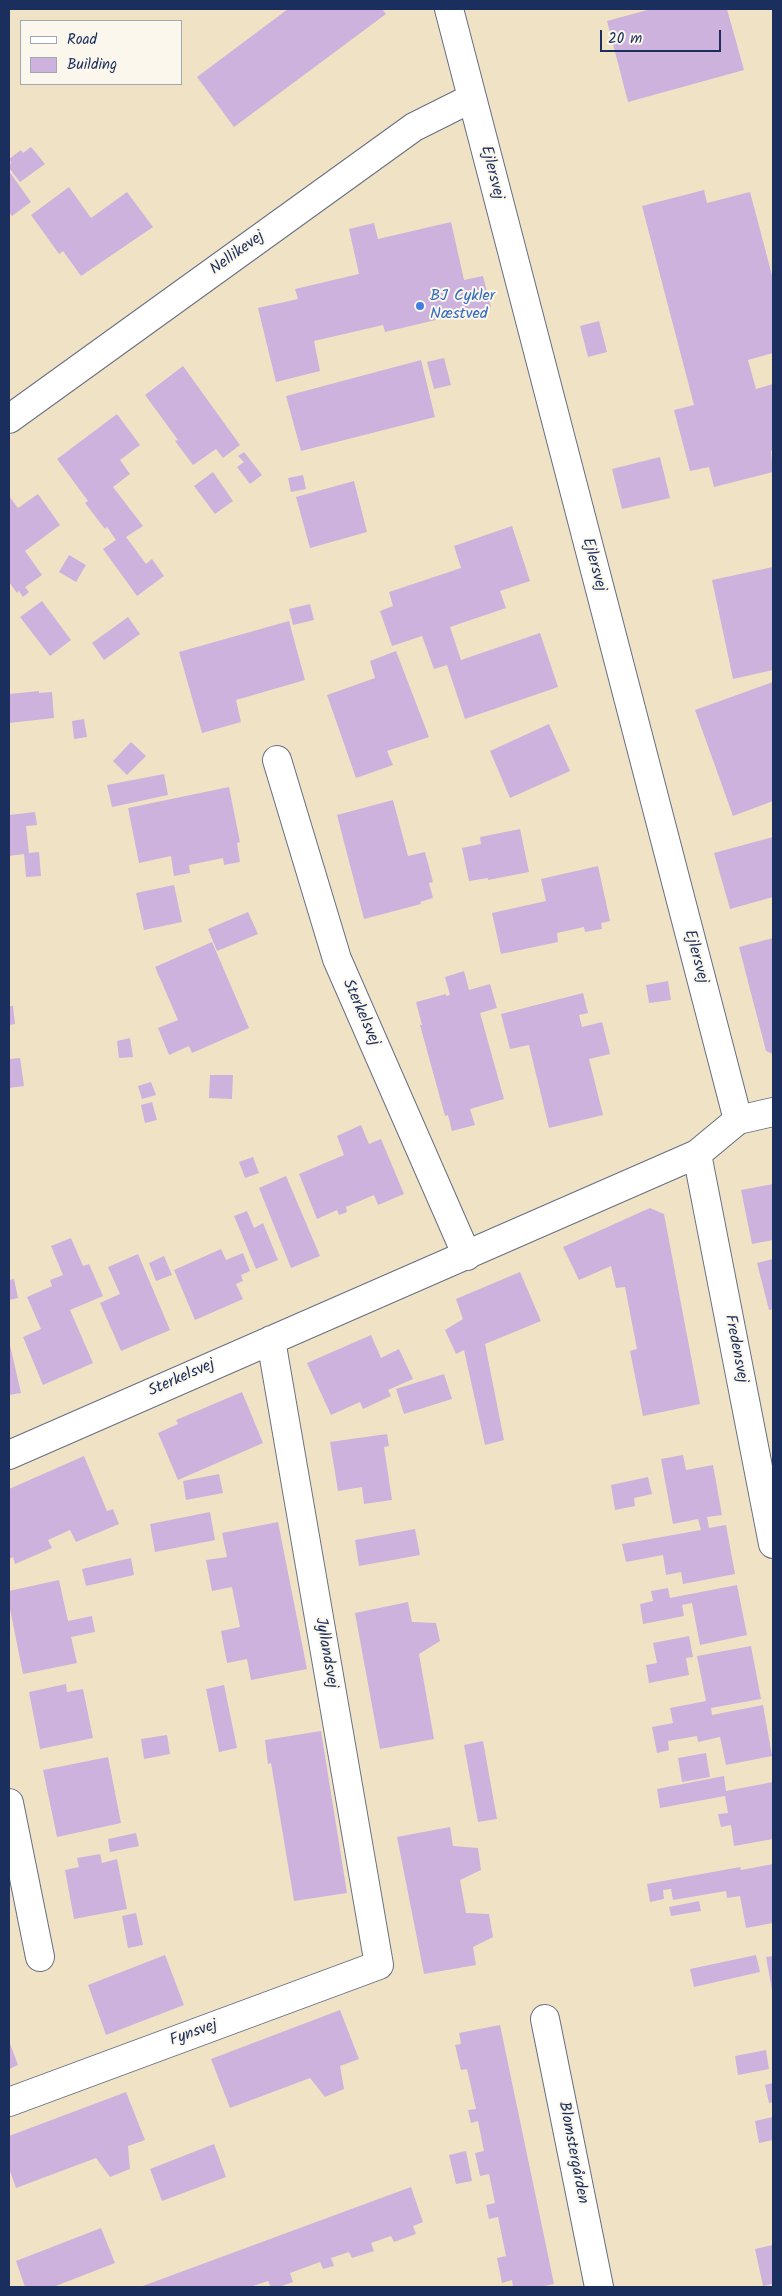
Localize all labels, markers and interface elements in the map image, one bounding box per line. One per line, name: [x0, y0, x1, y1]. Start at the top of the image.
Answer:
legend: [20, 20, 182, 85]
scale bar: [602, 20, 723, 52]
text: 20 m: [608, 27, 642, 51]
text: Road: [67, 28, 97, 52]
text: Building: [67, 53, 117, 77]
street label: Ejlersvej: [475, 144, 507, 202]
street label: Nellikevej: [207, 228, 269, 280]
place label: BJ Cykler Næstved: [430, 287, 495, 325]
marker: BJ Cykler Næstved: [414, 300, 426, 312]
street label: Ejlersvej: [577, 536, 609, 594]
street label: Ejlersvej: [679, 928, 711, 986]
street label: Sterkelsvej: [337, 977, 383, 1049]
street label: Fredensvej: [719, 1313, 751, 1385]
street label: Sterkelsvej: [146, 1356, 218, 1402]
street label: Jyllandsvej: [309, 1616, 341, 1690]
street label: Fynsvej: [168, 2017, 220, 2051]
street label: Blomstergården: [553, 2100, 591, 2206]

